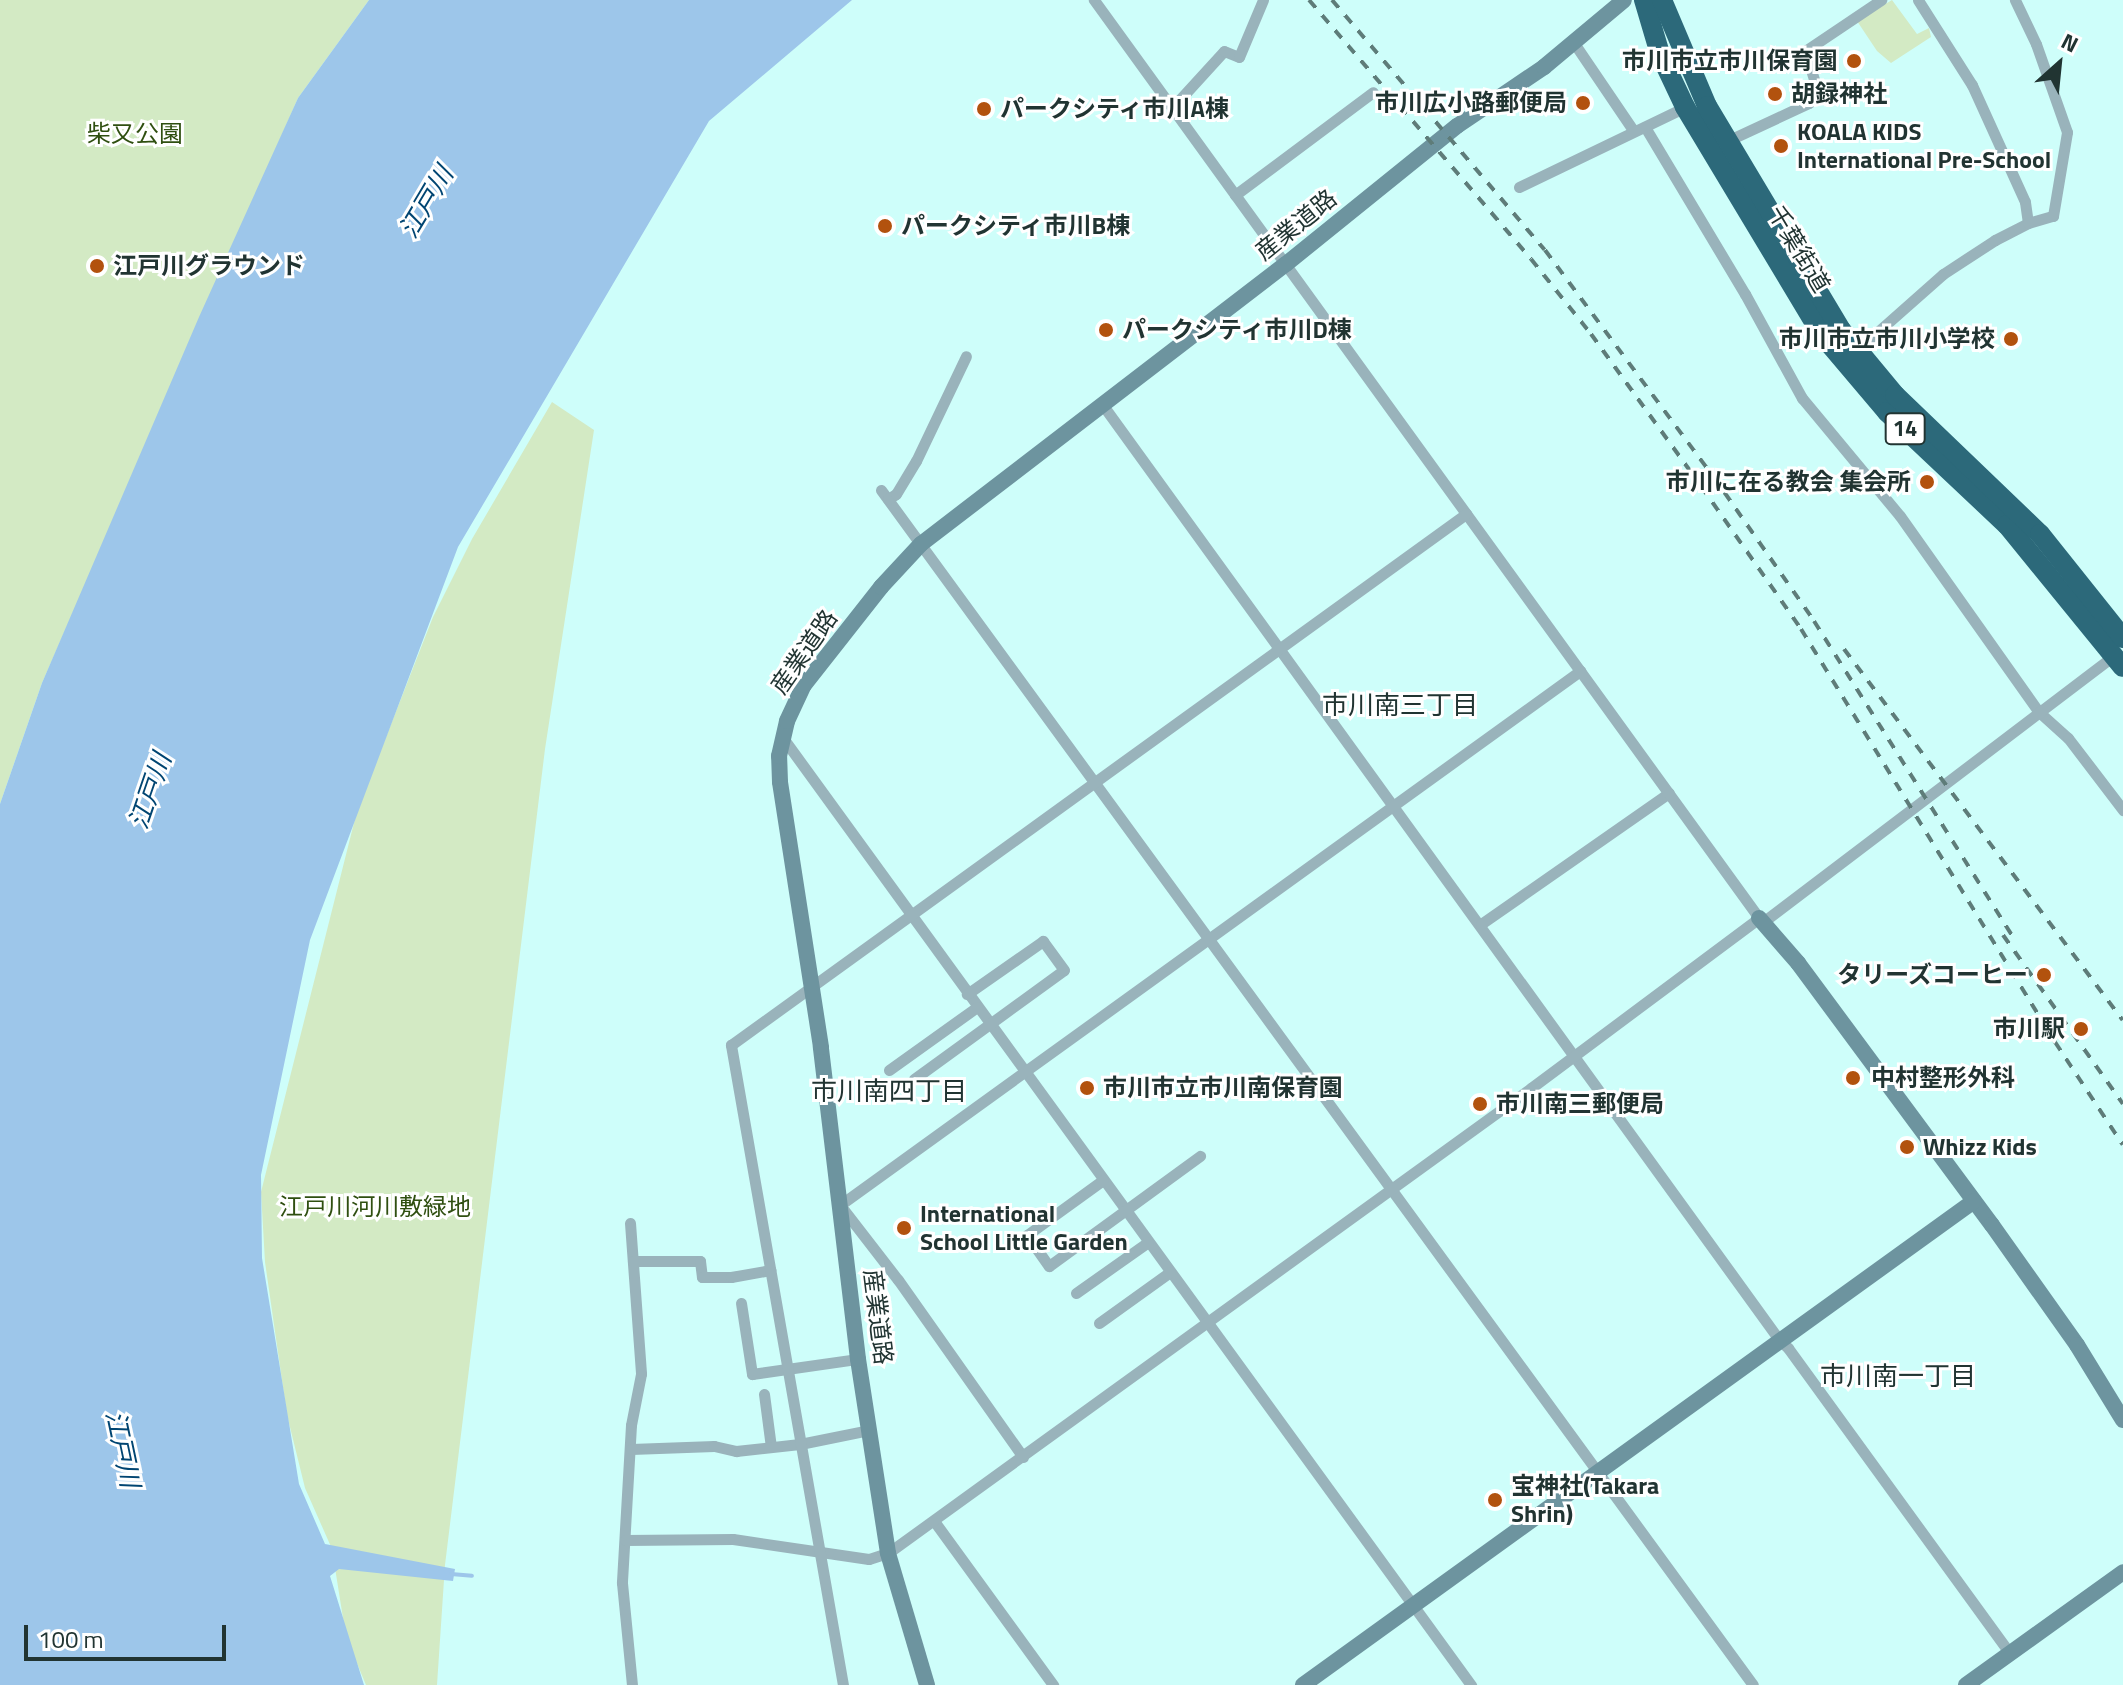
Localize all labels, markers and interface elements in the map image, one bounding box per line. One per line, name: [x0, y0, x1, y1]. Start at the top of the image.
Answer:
north arrow: [2019, 24, 2099, 104]
text: N: [2055, 24, 2084, 61]
place label: 市川市立市川保育園: [1622, 47, 1838, 75]
marker: 市川市立市川保育園: [1845, 52, 1863, 70]
place label: 胡録神社: [1791, 80, 1887, 108]
marker: 胡録神社: [1766, 85, 1784, 103]
place label: 市川広小路郵便局: [1375, 89, 1567, 117]
marker: 市川広小路郵便局: [1574, 94, 1592, 112]
place label: パークシティ市川A棟: [1000, 95, 1230, 123]
marker: パークシティ市川A棟: [975, 100, 993, 118]
place label: KOALA KIDS International Pre-School: [1797, 118, 2051, 174]
park label: 柴又公園: [87, 120, 183, 148]
marker: KOALA KIDS International Pre-School: [1772, 137, 1790, 155]
water label: 江戸川: [393, 161, 459, 243]
street label: 産業道路: [1250, 184, 1342, 266]
street label: 千葉街道: [1762, 200, 1836, 298]
place label: パークシティ市川B棟: [901, 212, 1132, 240]
marker: パークシティ市川B棟: [876, 217, 894, 235]
place label: 江戸川グラウンド: [113, 252, 305, 280]
marker: 江戸川グラウンド: [88, 257, 106, 275]
place label: パークシティ市川D棟: [1122, 316, 1353, 344]
marker: パークシティ市川D棟: [1097, 321, 1115, 339]
place label: 市川市立市川小学校: [1779, 325, 1995, 353]
marker: 市川市立市川小学校: [2002, 330, 2020, 348]
road number: 14: [1883, 411, 1927, 447]
place label: 市川に在る教会 集会所: [1666, 468, 1911, 496]
marker: 市川に在る教会 集会所: [1918, 473, 1936, 491]
street label: 産業道路: [765, 604, 843, 700]
district label: 市川南三丁目: [1322, 689, 1478, 721]
water label: 江戸川: [123, 749, 177, 833]
place label: タリーズコーヒー: [1836, 961, 2028, 989]
marker: タリーズコーヒー: [2035, 966, 2053, 984]
place label: 市川駅: [1993, 1015, 2065, 1043]
marker: 市川駅: [2072, 1020, 2090, 1038]
place label: 中村整形外科: [1871, 1064, 2015, 1092]
marker: 中村整形外科: [1842, 1067, 1864, 1089]
place label: 市川市立市川南保育園: [1103, 1074, 1343, 1102]
district label: 市川南四丁目: [811, 1075, 967, 1107]
marker: 市川市立市川南保育園: [1078, 1079, 1096, 1097]
place label: 市川南三郵便局: [1496, 1090, 1664, 1118]
marker: 市川南三郵便局: [1471, 1095, 1489, 1113]
place label: Whizz Kids: [1923, 1133, 2037, 1161]
marker: Whizz Kids: [1898, 1138, 1916, 1156]
park label: 江戸川河川敷緑地: [279, 1193, 471, 1221]
place label: International School Little Garden: [920, 1200, 1128, 1256]
marker: International School Little Garden: [895, 1219, 913, 1237]
street label: 産業道路: [858, 1268, 898, 1366]
district label: 市川南一丁目: [1820, 1360, 1976, 1392]
water label: 江戸川: [100, 1408, 146, 1490]
place label: 宝神社(Takara Shrin): [1511, 1472, 1659, 1528]
marker: 宝神社(Takara Shrin): [1486, 1491, 1504, 1509]
scale bar: [28, 1609, 230, 1659]
text: 100 m: [38, 1621, 104, 1657]

